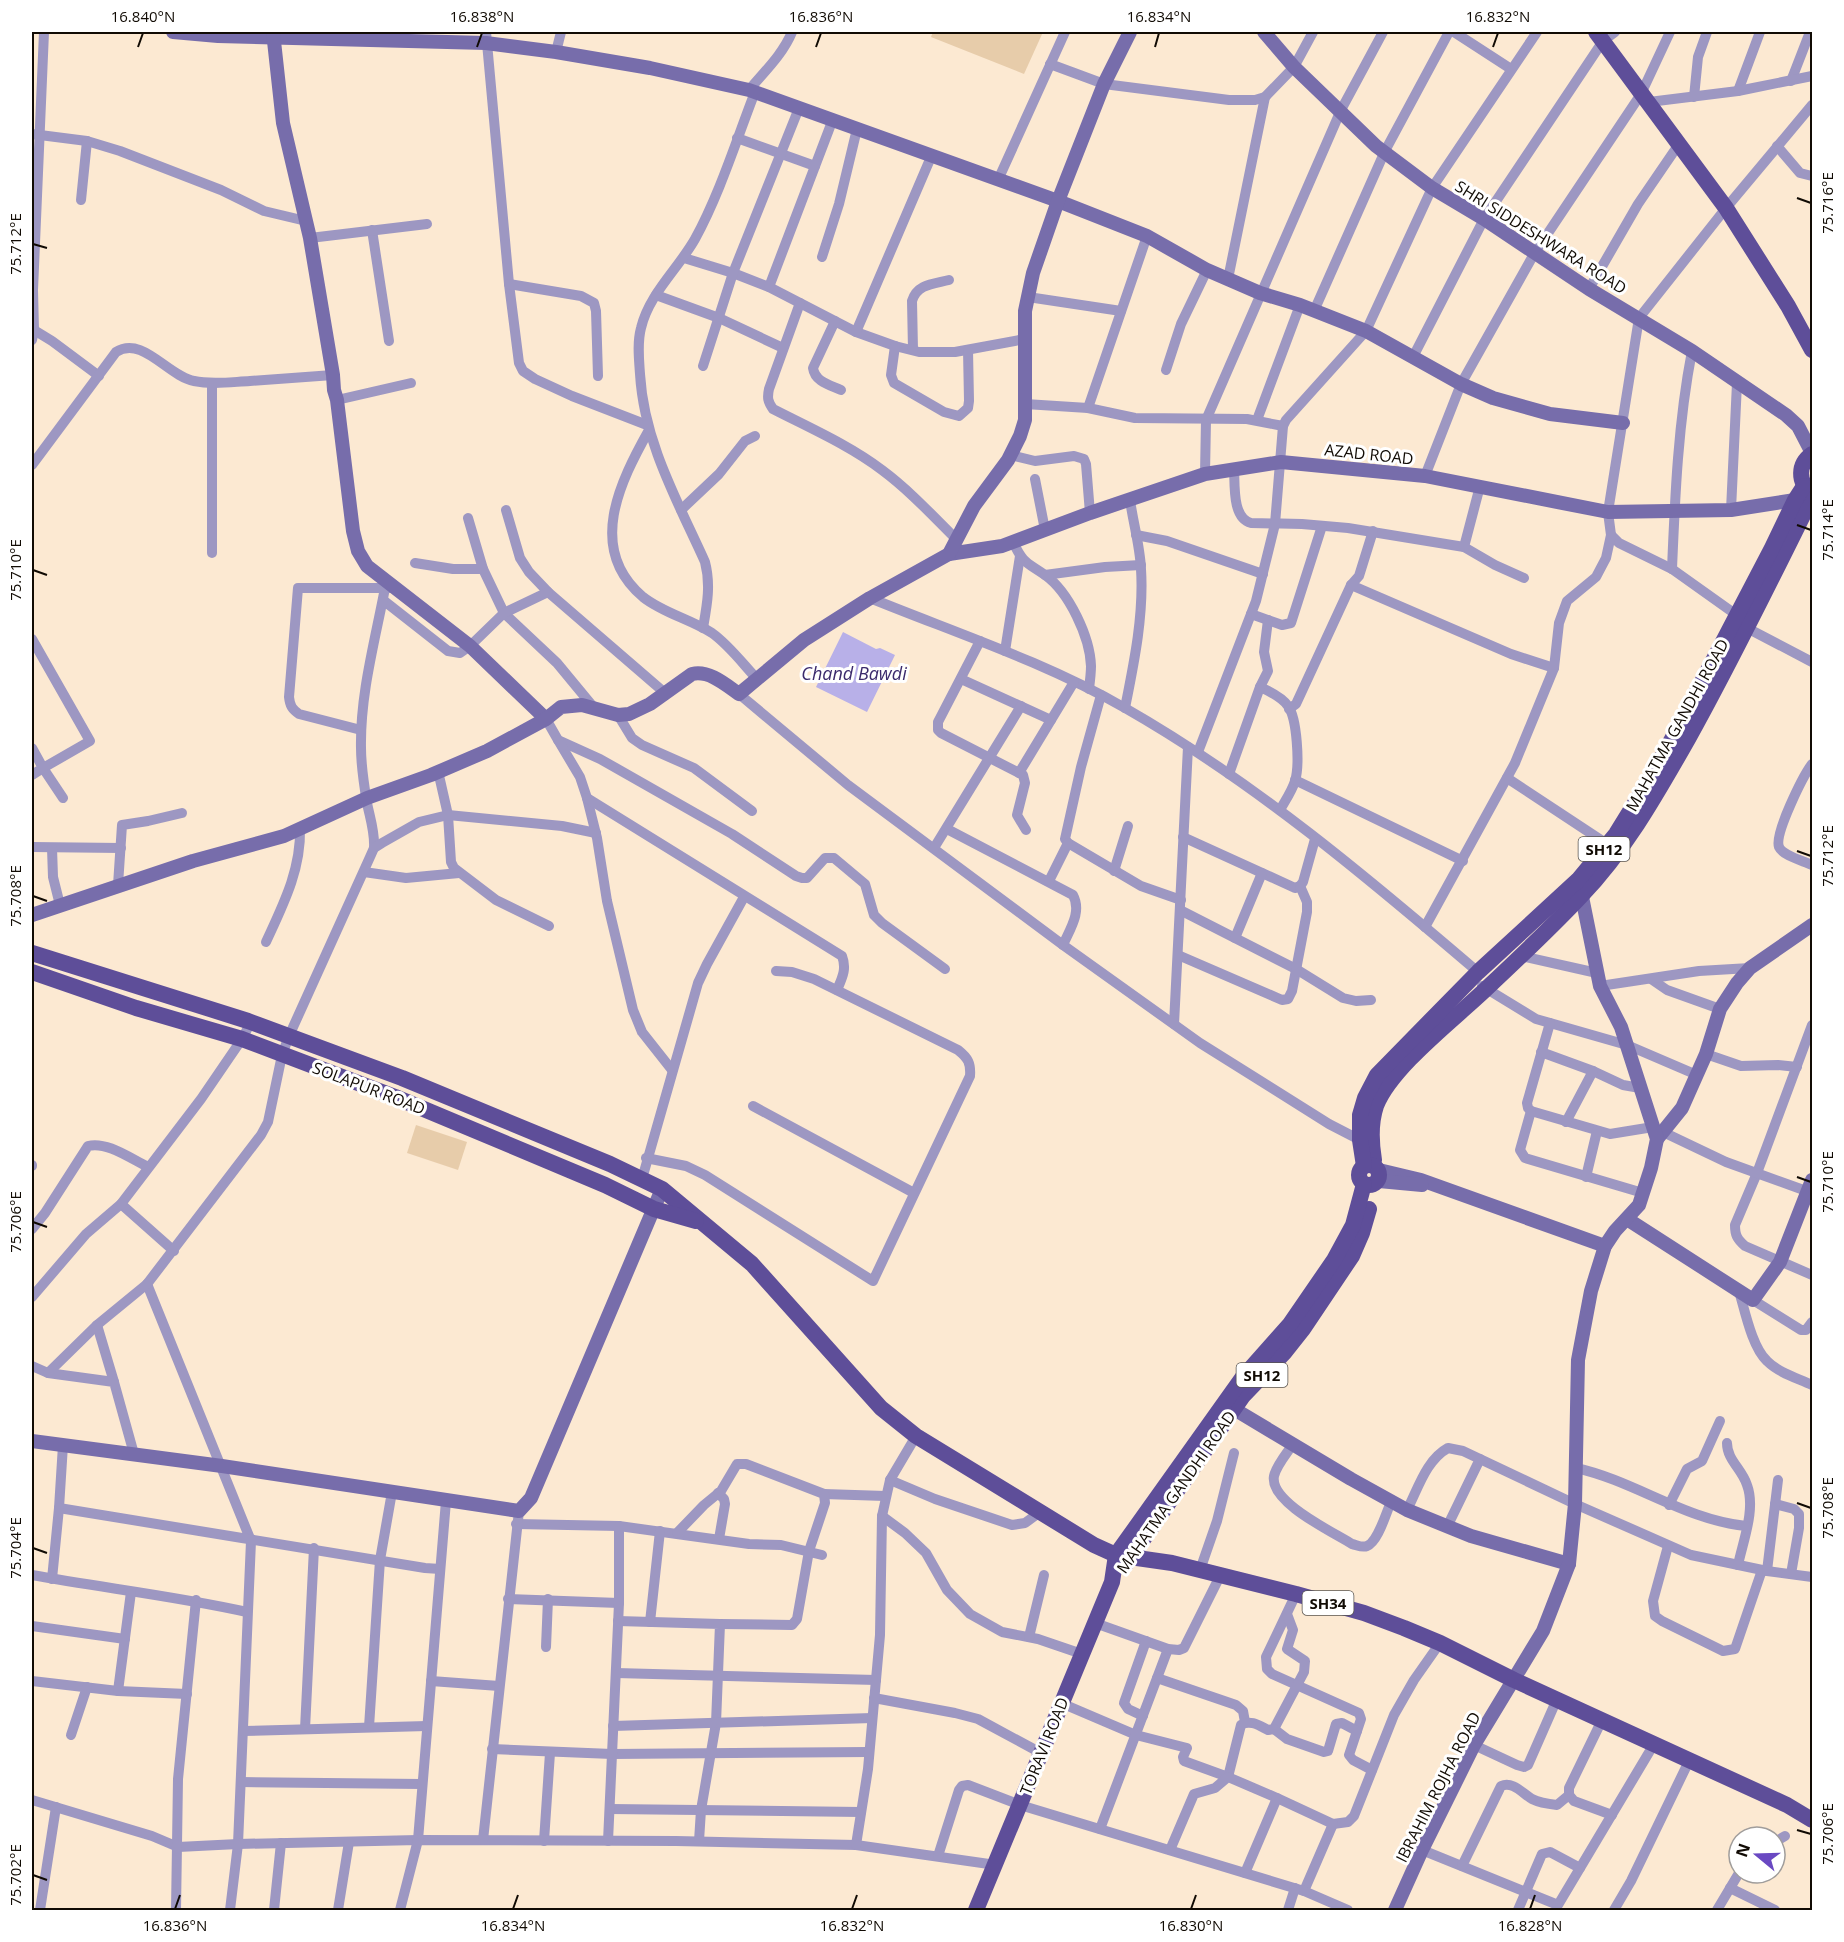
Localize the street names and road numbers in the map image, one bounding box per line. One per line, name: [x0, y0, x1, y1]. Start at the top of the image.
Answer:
street label: SHRI SIDDESHWARA ROAD: [1451, 175, 1631, 299]
street label: AZAD ROAD: [1323, 438, 1415, 470]
street label: MAHATMA GANDHI ROAD: [1620, 635, 1734, 815]
road number: SH12: [1578, 837, 1630, 861]
street label: SOLAPUR ROAD: [309, 1056, 429, 1120]
road number: SH12: [1236, 1363, 1288, 1387]
street label: MAHATMA GANDHI ROAD: [1111, 1406, 1241, 1578]
road number: SH34: [1302, 1591, 1354, 1615]
street label: TORAVI ROAD: [1014, 1694, 1074, 1798]
street label: IBRAHIM ROJHA ROAD: [1390, 1708, 1486, 1866]

